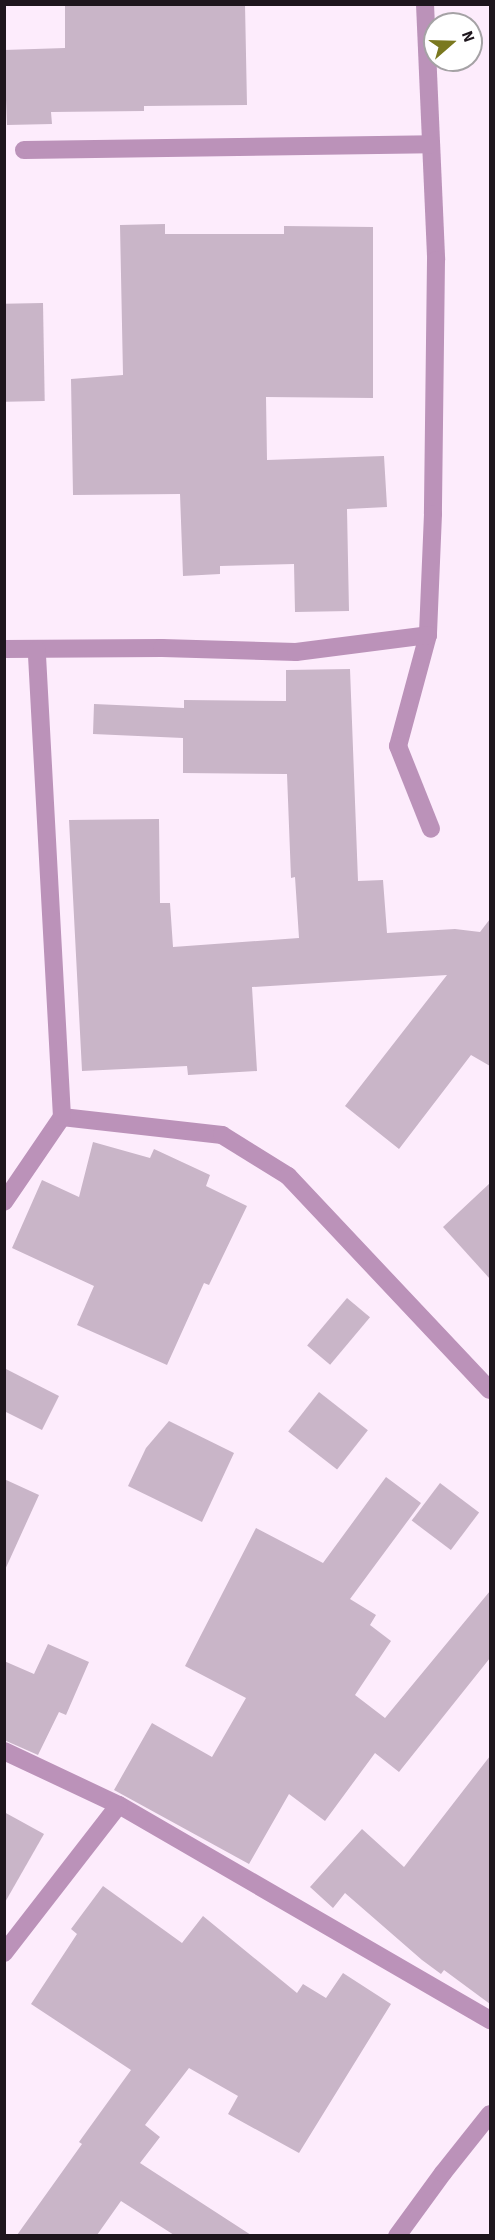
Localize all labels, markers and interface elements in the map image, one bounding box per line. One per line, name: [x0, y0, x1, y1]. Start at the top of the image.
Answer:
north arrow: [423, 12, 483, 72]
text: N: [456, 28, 480, 45]

